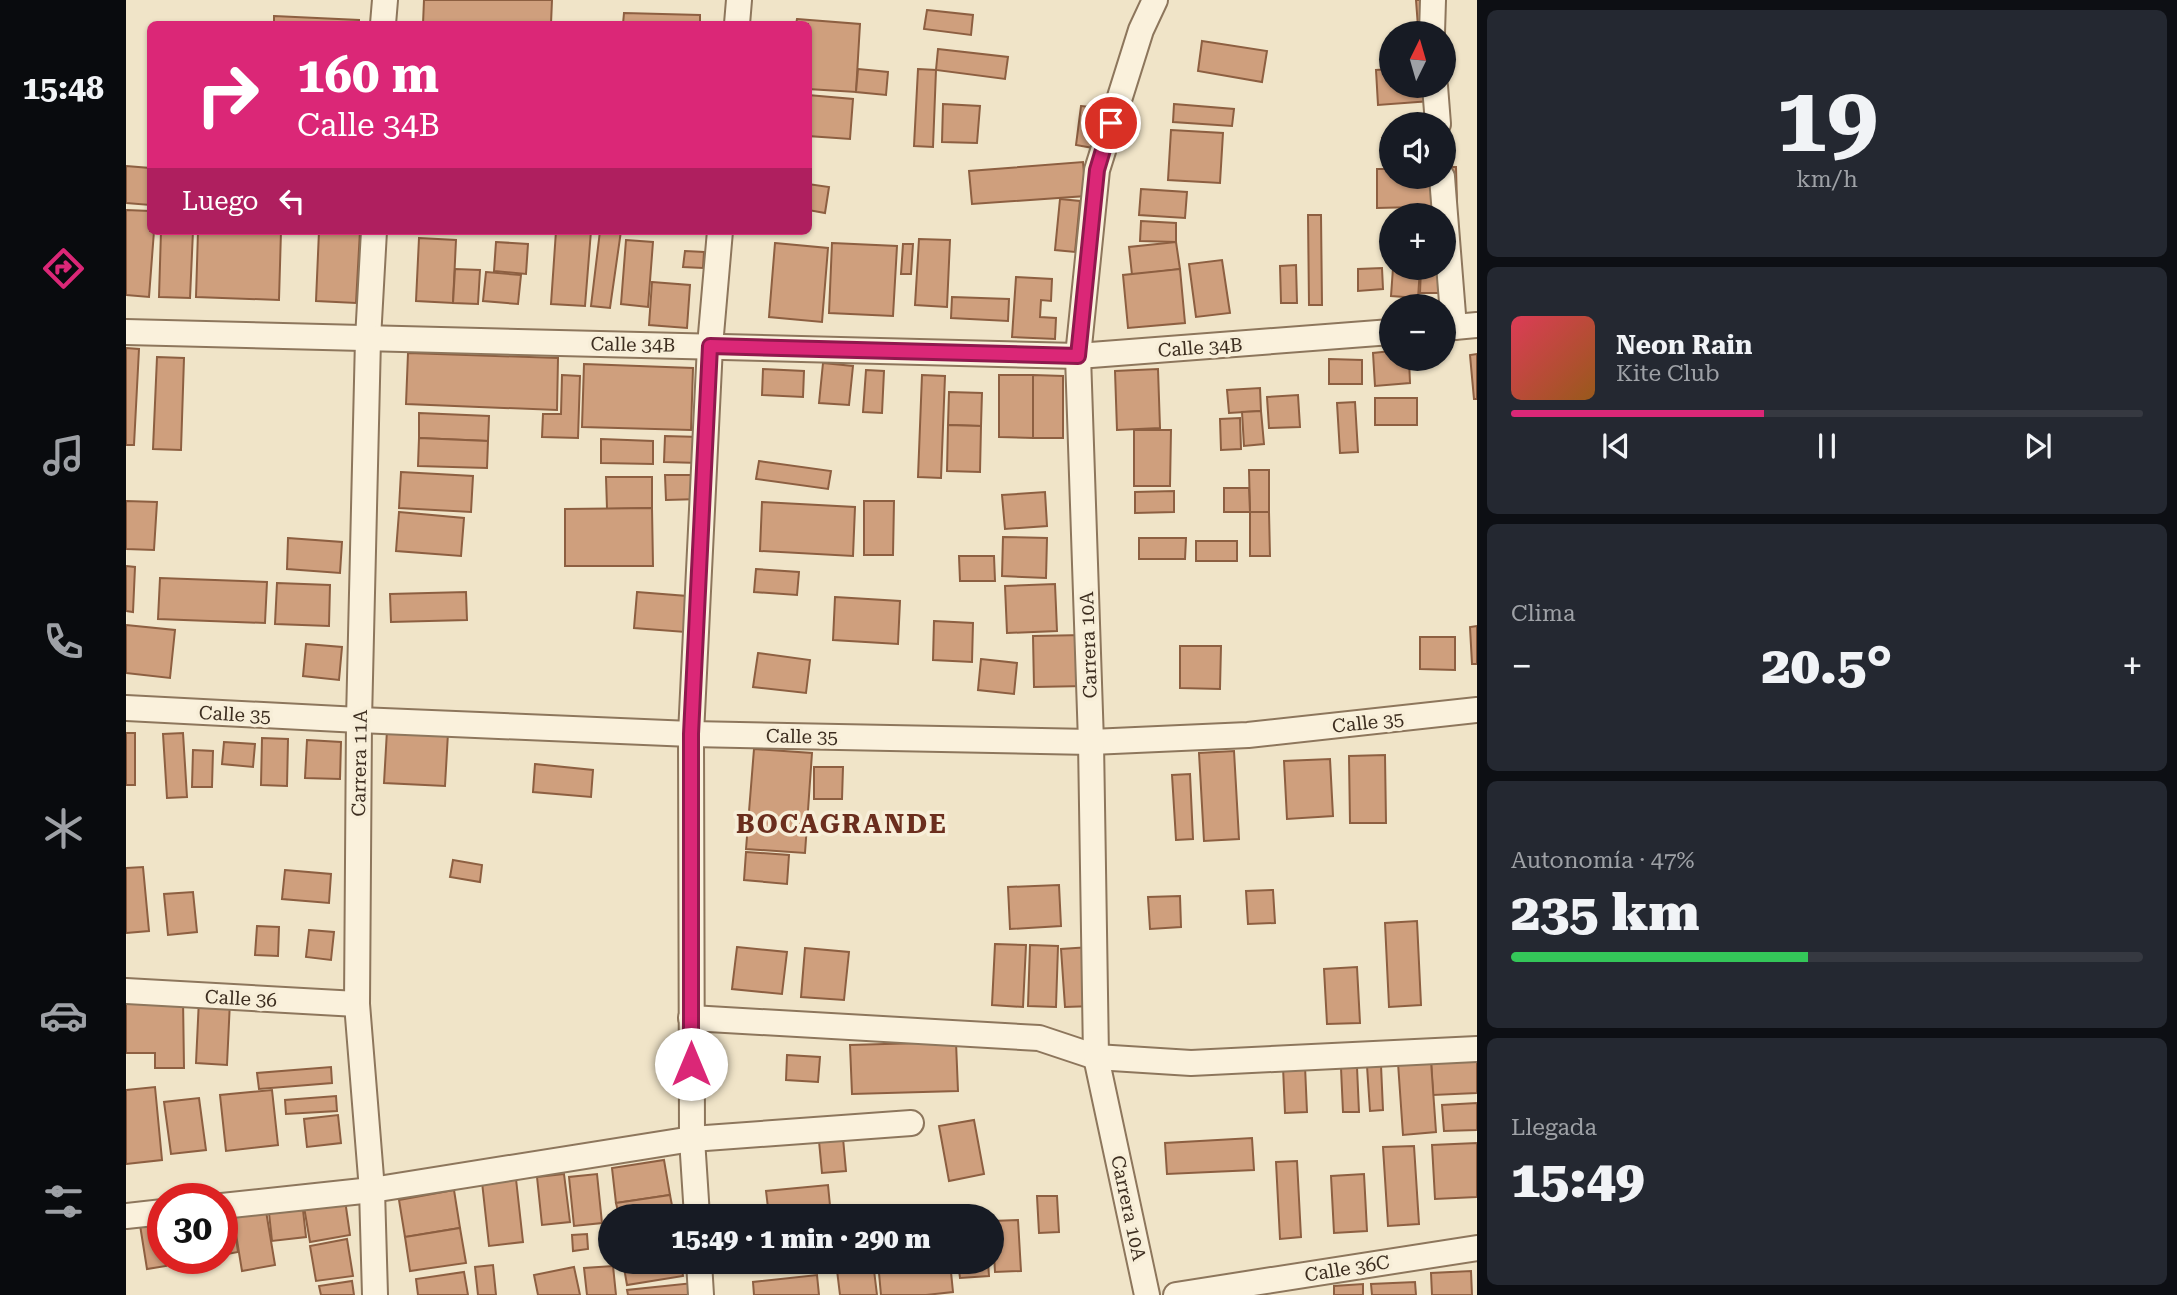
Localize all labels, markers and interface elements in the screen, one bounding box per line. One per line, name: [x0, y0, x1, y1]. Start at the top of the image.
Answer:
north arrow: [1379, 21, 1456, 98]
map controls: [1379, 21, 1456, 371]
text: 160 m: [297, 47, 439, 104]
icon: right: [182, 49, 273, 140]
text: 19: [1776, 67, 1878, 173]
text: 15:48: [22, 69, 104, 107]
pin: [1081, 93, 1141, 153]
icon: arrive: [1092, 104, 1130, 142]
text: Calle 34B: [297, 106, 440, 144]
button: sound: [1379, 112, 1456, 189]
text: km/h: [1796, 166, 1858, 193]
icon: left: [273, 182, 311, 220]
text: Luego: [182, 186, 259, 216]
button: +: [1379, 203, 1456, 280]
icon: directions: [39, 244, 88, 293]
button: −: [1379, 294, 1456, 371]
text: Neon Rain: [1616, 330, 1752, 360]
street label: Calle 34B: [590, 332, 676, 357]
street label: Calle 34B: [1157, 333, 1243, 362]
text: Kite Club: [1616, 360, 1720, 387]
icon: previous: [1597, 427, 1635, 465]
icon: pause: [1808, 427, 1846, 465]
icon: next: [2019, 427, 2057, 465]
icon: music: [39, 431, 88, 480]
street label: Carrera 10A: [1075, 590, 1102, 699]
text: Clima: [1511, 600, 1575, 627]
icon: phone: [39, 617, 88, 666]
text: 20.5°: [1762, 635, 1892, 696]
text: −: [1511, 644, 1532, 688]
text: +: [2122, 644, 2143, 688]
street label: Calle 35: [198, 701, 272, 728]
street label: Calle 35: [1331, 707, 1405, 738]
street label: Carrera 11A: [347, 709, 372, 817]
street label: Calle 35: [766, 724, 838, 749]
icon: climate: [39, 804, 88, 853]
district label: BOCAGRANDE: [736, 809, 948, 839]
text: Autonomía · 47%: [1511, 847, 1695, 874]
text: 235 km: [1511, 882, 1699, 943]
street label: Calle 36: [204, 985, 278, 1012]
icon: car: [39, 991, 88, 1040]
position arrow: [654, 1027, 728, 1101]
text: Llegada: [1511, 1114, 1597, 1141]
text: 15:49: [1511, 1149, 1645, 1210]
street label: Carrera 10A: [1106, 1153, 1151, 1264]
icon: filters: [39, 1177, 88, 1226]
speed limit sign: 30: [147, 1183, 238, 1274]
text: 15:49 · 1 min · 290 m: [671, 1224, 931, 1254]
street label: Calle 36C: [1303, 1250, 1391, 1287]

